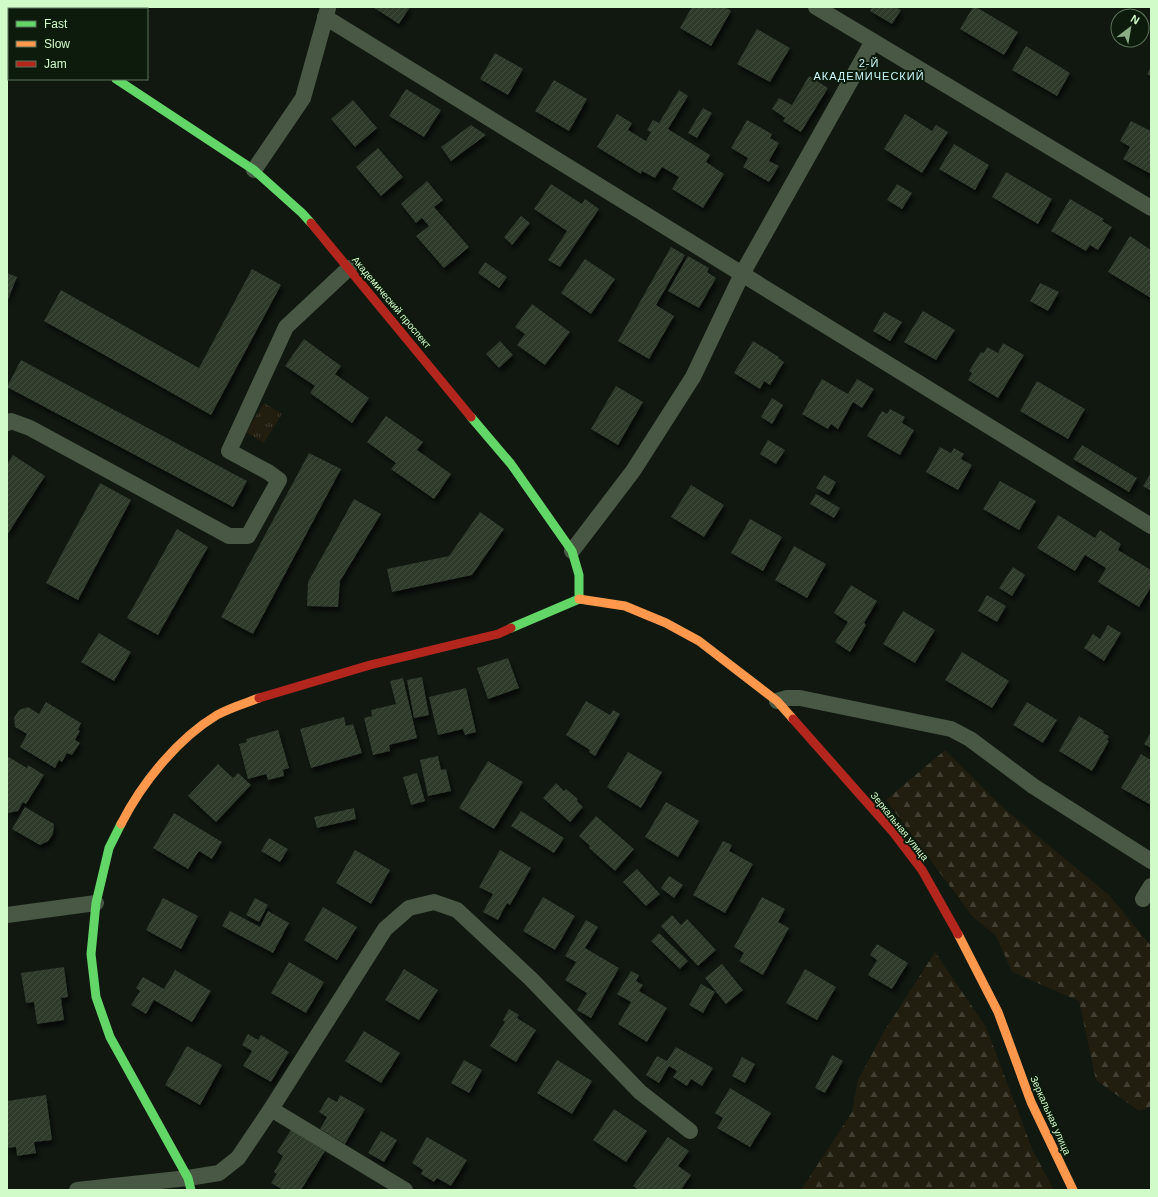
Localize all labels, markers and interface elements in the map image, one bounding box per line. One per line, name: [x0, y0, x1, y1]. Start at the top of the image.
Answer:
legend: [8, 8, 148, 80]
north arrow: [1110, 8, 1150, 48]
text: N: [1129, 12, 1142, 27]
text: Fast: [44, 17, 68, 31]
text: Slow: [44, 37, 70, 51]
text: Jam: [44, 57, 67, 71]
district label: 2-Й АКАДЕМИЧЕСКИЙ: [813, 57, 925, 82]
street label: Академический проспект: [350, 254, 433, 351]
street label: Зеркальная улица: [869, 790, 931, 863]
street label: Зеркальная улица: [1028, 1074, 1073, 1157]

